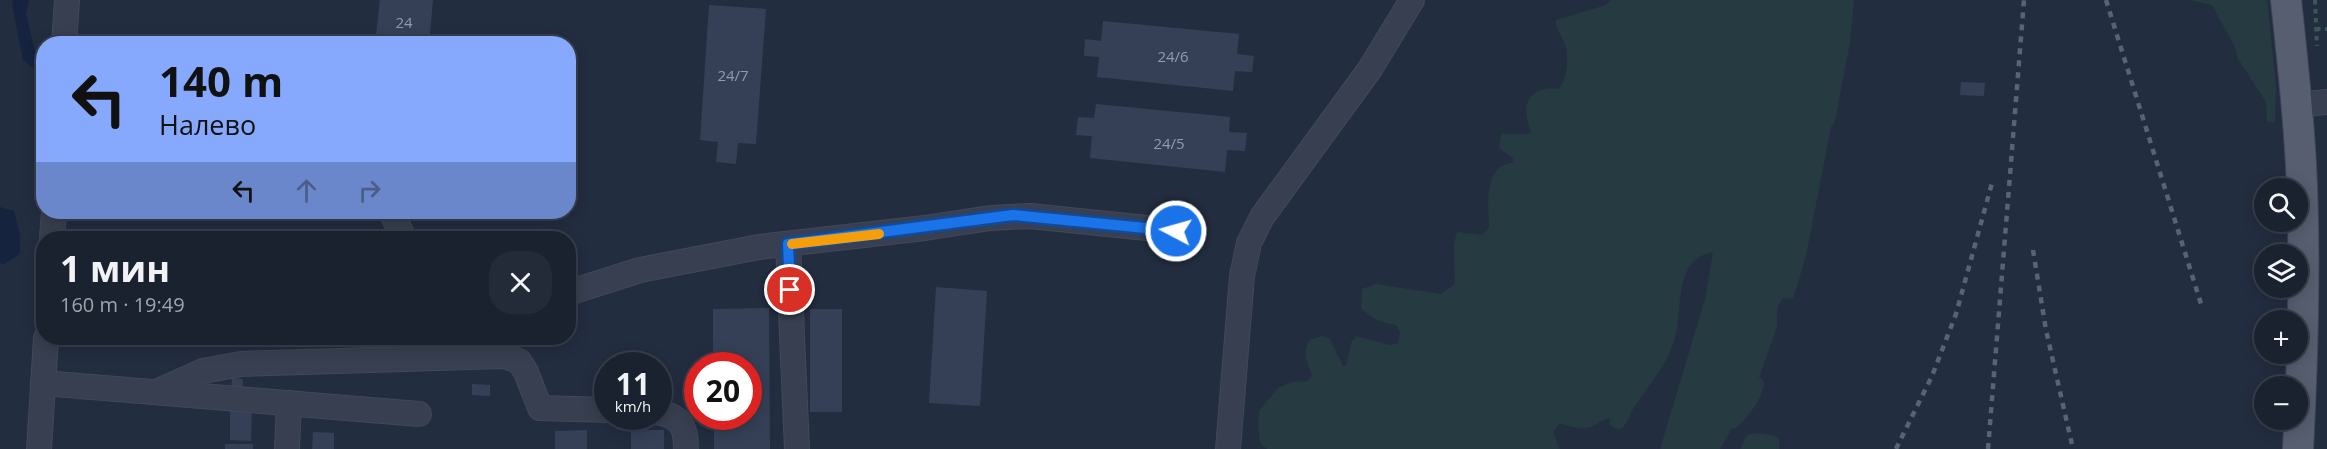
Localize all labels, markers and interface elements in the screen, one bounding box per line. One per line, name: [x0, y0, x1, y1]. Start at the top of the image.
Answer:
house number: 24: [395, 12, 413, 32]
house number: 24/6: [1157, 46, 1189, 66]
text: 140 m: [159, 52, 283, 109]
icon: left: [60, 60, 138, 138]
house number: 24/7: [717, 65, 749, 85]
text: Налево: [159, 106, 256, 143]
house number: 24/5: [1153, 133, 1185, 153]
icon: left: [227, 174, 260, 207]
icon: ahead: [290, 174, 323, 207]
icon: right: [353, 174, 386, 207]
map controls: [2254, 178, 2308, 430]
button: search: [2254, 178, 2308, 232]
position arrow: [1144, 199, 1208, 263]
text: 1 мин: [60, 244, 170, 293]
button: layers: [2254, 244, 2308, 298]
button: close: [489, 251, 552, 314]
pin: [764, 264, 815, 315]
icon: arrive: [773, 273, 806, 306]
text: 160 m · 19:49: [60, 291, 185, 318]
button: +: [2254, 310, 2308, 364]
speed limit sign: 20: [684, 352, 762, 430]
text: 11: [616, 363, 650, 404]
button: −: [2254, 376, 2308, 430]
text: km/h: [615, 396, 651, 416]

